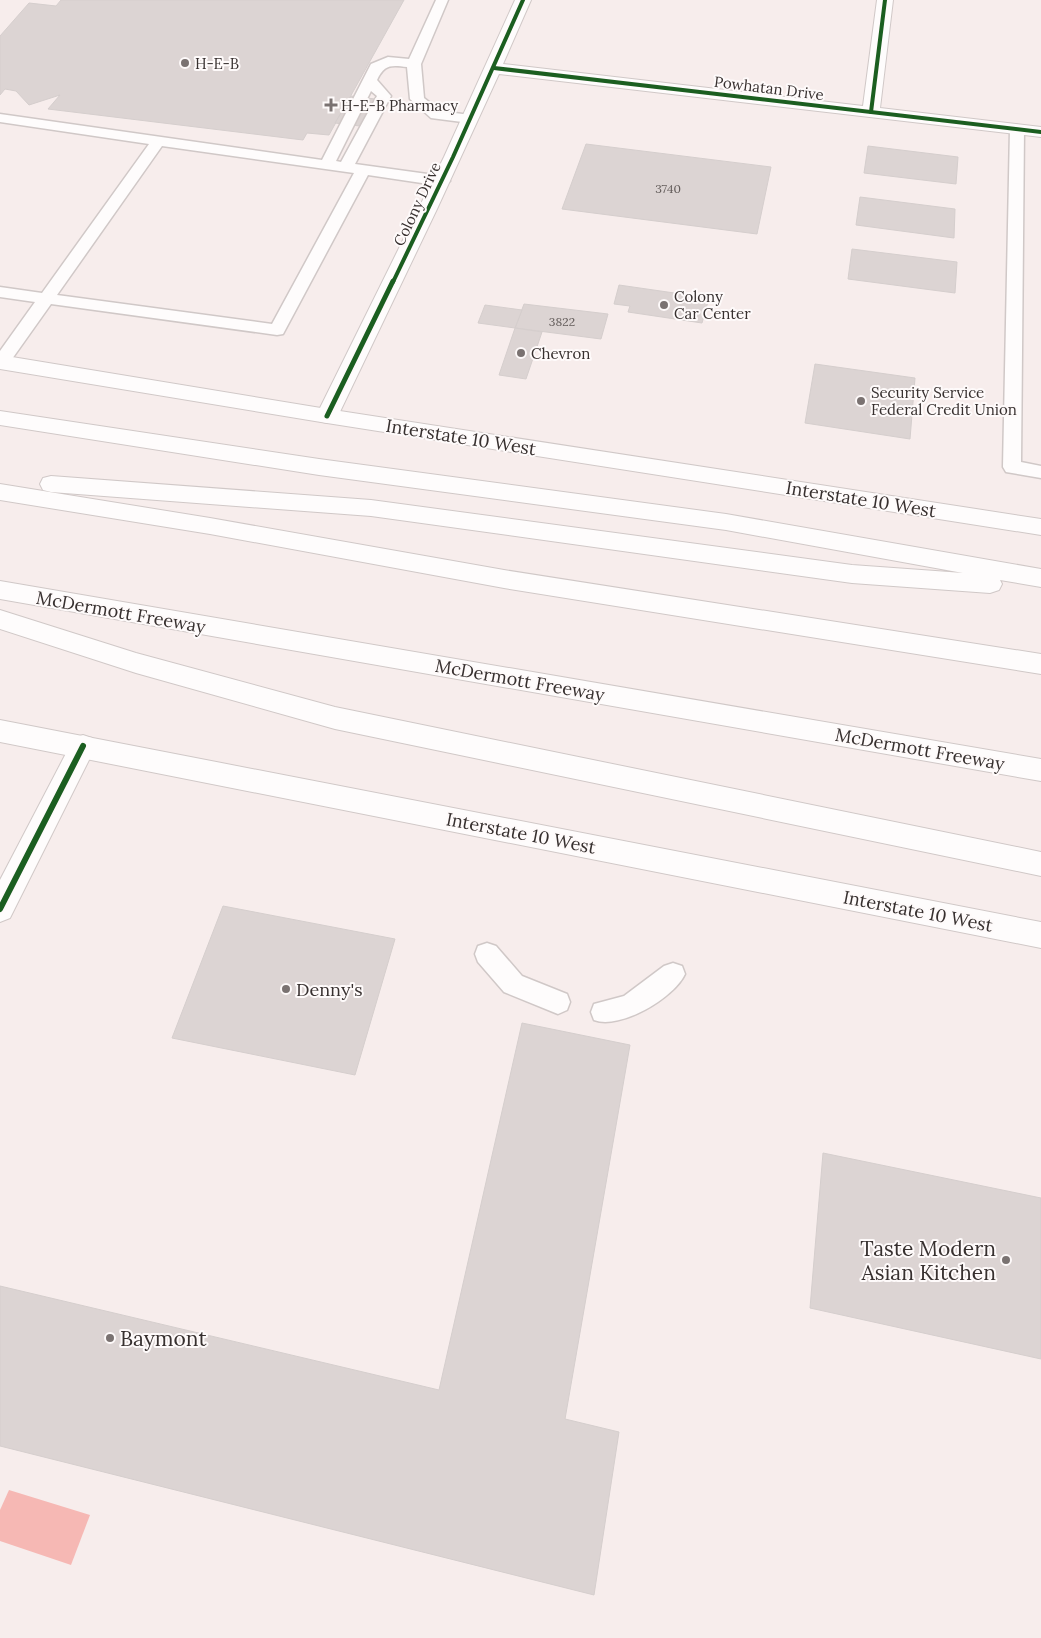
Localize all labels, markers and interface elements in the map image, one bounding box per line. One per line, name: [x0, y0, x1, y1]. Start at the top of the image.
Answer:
place label: H-E-B: [195, 54, 239, 73]
marker: H-E-B: [179, 57, 191, 69]
street label: Powhatan Drive: [713, 72, 825, 104]
place label: H-E-B Pharmacy: [341, 96, 458, 115]
marker: H-E-B Pharmacy: [325, 99, 337, 111]
street label: Colony Drive: [389, 159, 445, 249]
house number: 3740: [655, 181, 681, 196]
place label: Colony Car Center: [674, 287, 751, 323]
marker: Colony Car Center: [658, 299, 670, 311]
house number: 3822: [549, 314, 575, 329]
place label: Chevron: [531, 344, 590, 363]
marker: Chevron: [515, 347, 527, 359]
place label: Security Service Federal Credit Union: [871, 383, 1017, 419]
marker: Security Service Federal Credit Union: [855, 395, 867, 407]
street label: Interstate 10 West: [384, 414, 538, 460]
street label: Interstate 10 West: [784, 476, 938, 522]
street label: McDermott Freeway: [34, 586, 208, 638]
street label: McDermott Freeway: [433, 654, 607, 706]
street label: McDermott Freeway: [833, 723, 1007, 775]
street label: Interstate 10 West: [444, 807, 598, 859]
street label: Interstate 10 West: [841, 885, 995, 937]
place label: Denny's: [296, 978, 362, 1001]
marker: Denny's: [280, 983, 292, 995]
place label: Taste Modern Asian Kitchen: [860, 1235, 996, 1286]
marker: Taste Modern Asian Kitchen: [1000, 1254, 1012, 1266]
place label: Baymont: [120, 1325, 207, 1352]
marker: Baymont: [104, 1332, 116, 1344]

